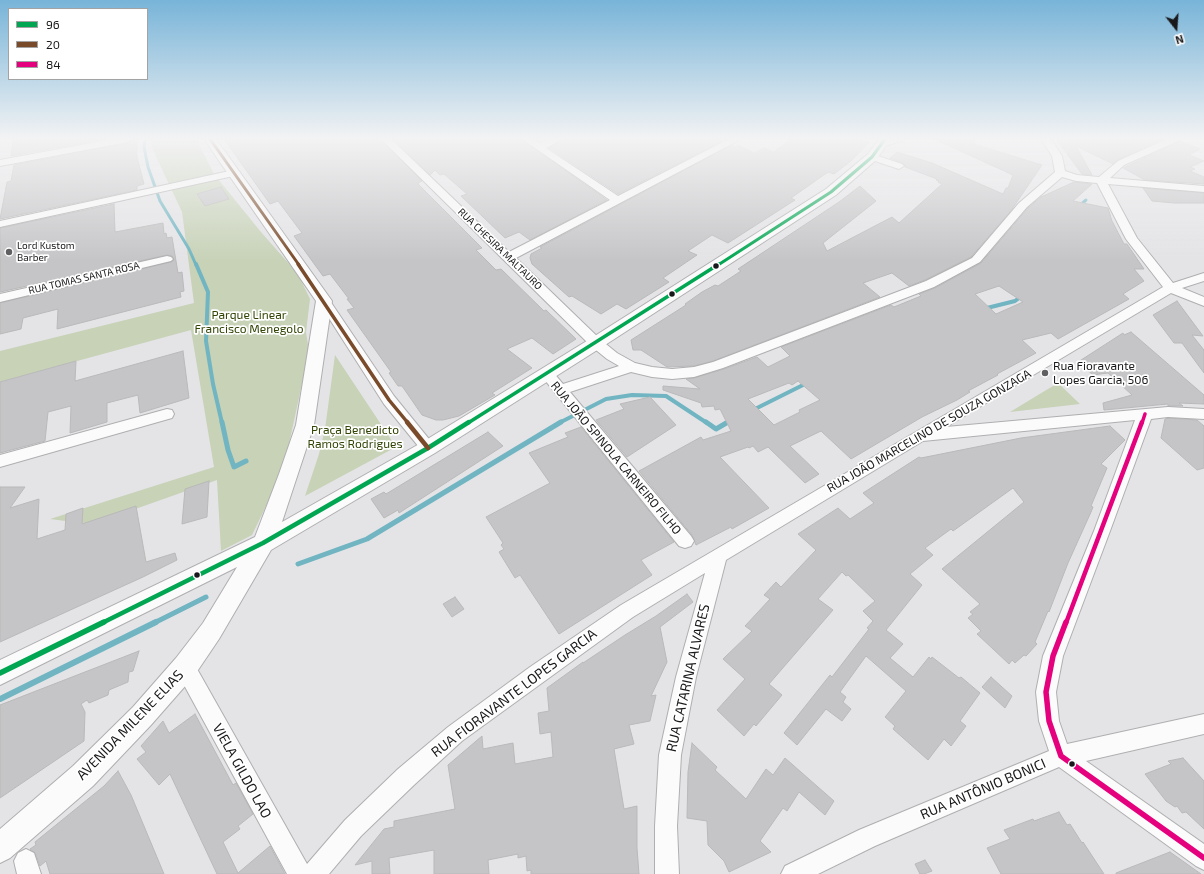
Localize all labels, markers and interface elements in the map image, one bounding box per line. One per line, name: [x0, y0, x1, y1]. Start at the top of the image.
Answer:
legend: [8, 8, 148, 80]
north arrow: [1156, 8, 1196, 48]
text: 96: [46, 17, 60, 31]
text: N: [1174, 33, 1185, 47]
text: 20: [46, 37, 60, 51]
text: 84: [46, 57, 61, 71]
street label: RUA CHESIRA MALTAURO: [456, 206, 544, 292]
place label: Lord Kustom Barber: [17, 240, 75, 264]
marker: Lord Kustom Barber: [4, 247, 14, 257]
street label: RUA TOMAS SANTA ROSA: [27, 259, 141, 297]
unlabelled marker: [711, 261, 721, 271]
unlabelled marker: [667, 289, 677, 299]
park label: Parque Linear Francisco Menegolo: [194, 308, 304, 336]
place label: Rua Fioravante Lopes Garcia, 506: [1053, 359, 1148, 387]
street label: RUA JOÃO MARCELINO DE SOUZA GONZAGA: [824, 366, 1034, 496]
marker: Rua Fioravante Lopes Garcia, 506: [1040, 368, 1050, 378]
street label: RUA JOÃO SPINOLA CARNEIRO FILHO: [548, 379, 684, 537]
park label: Praça Benedicto Ramos Rodrigues: [307, 423, 403, 451]
unlabelled marker: [192, 570, 202, 580]
street label: RUA CATARINA ALVARES: [663, 602, 713, 754]
street label: RUA FIORAVANTE LOPES GARCIA: [428, 625, 600, 761]
street label: AVENIDA MILENE ELIAS: [73, 667, 187, 783]
street label: VIELA GILDO LAO: [209, 721, 275, 821]
street label: RUA ANTÔNIO BONICI: [918, 755, 1048, 823]
unlabelled marker: [1067, 759, 1077, 769]

